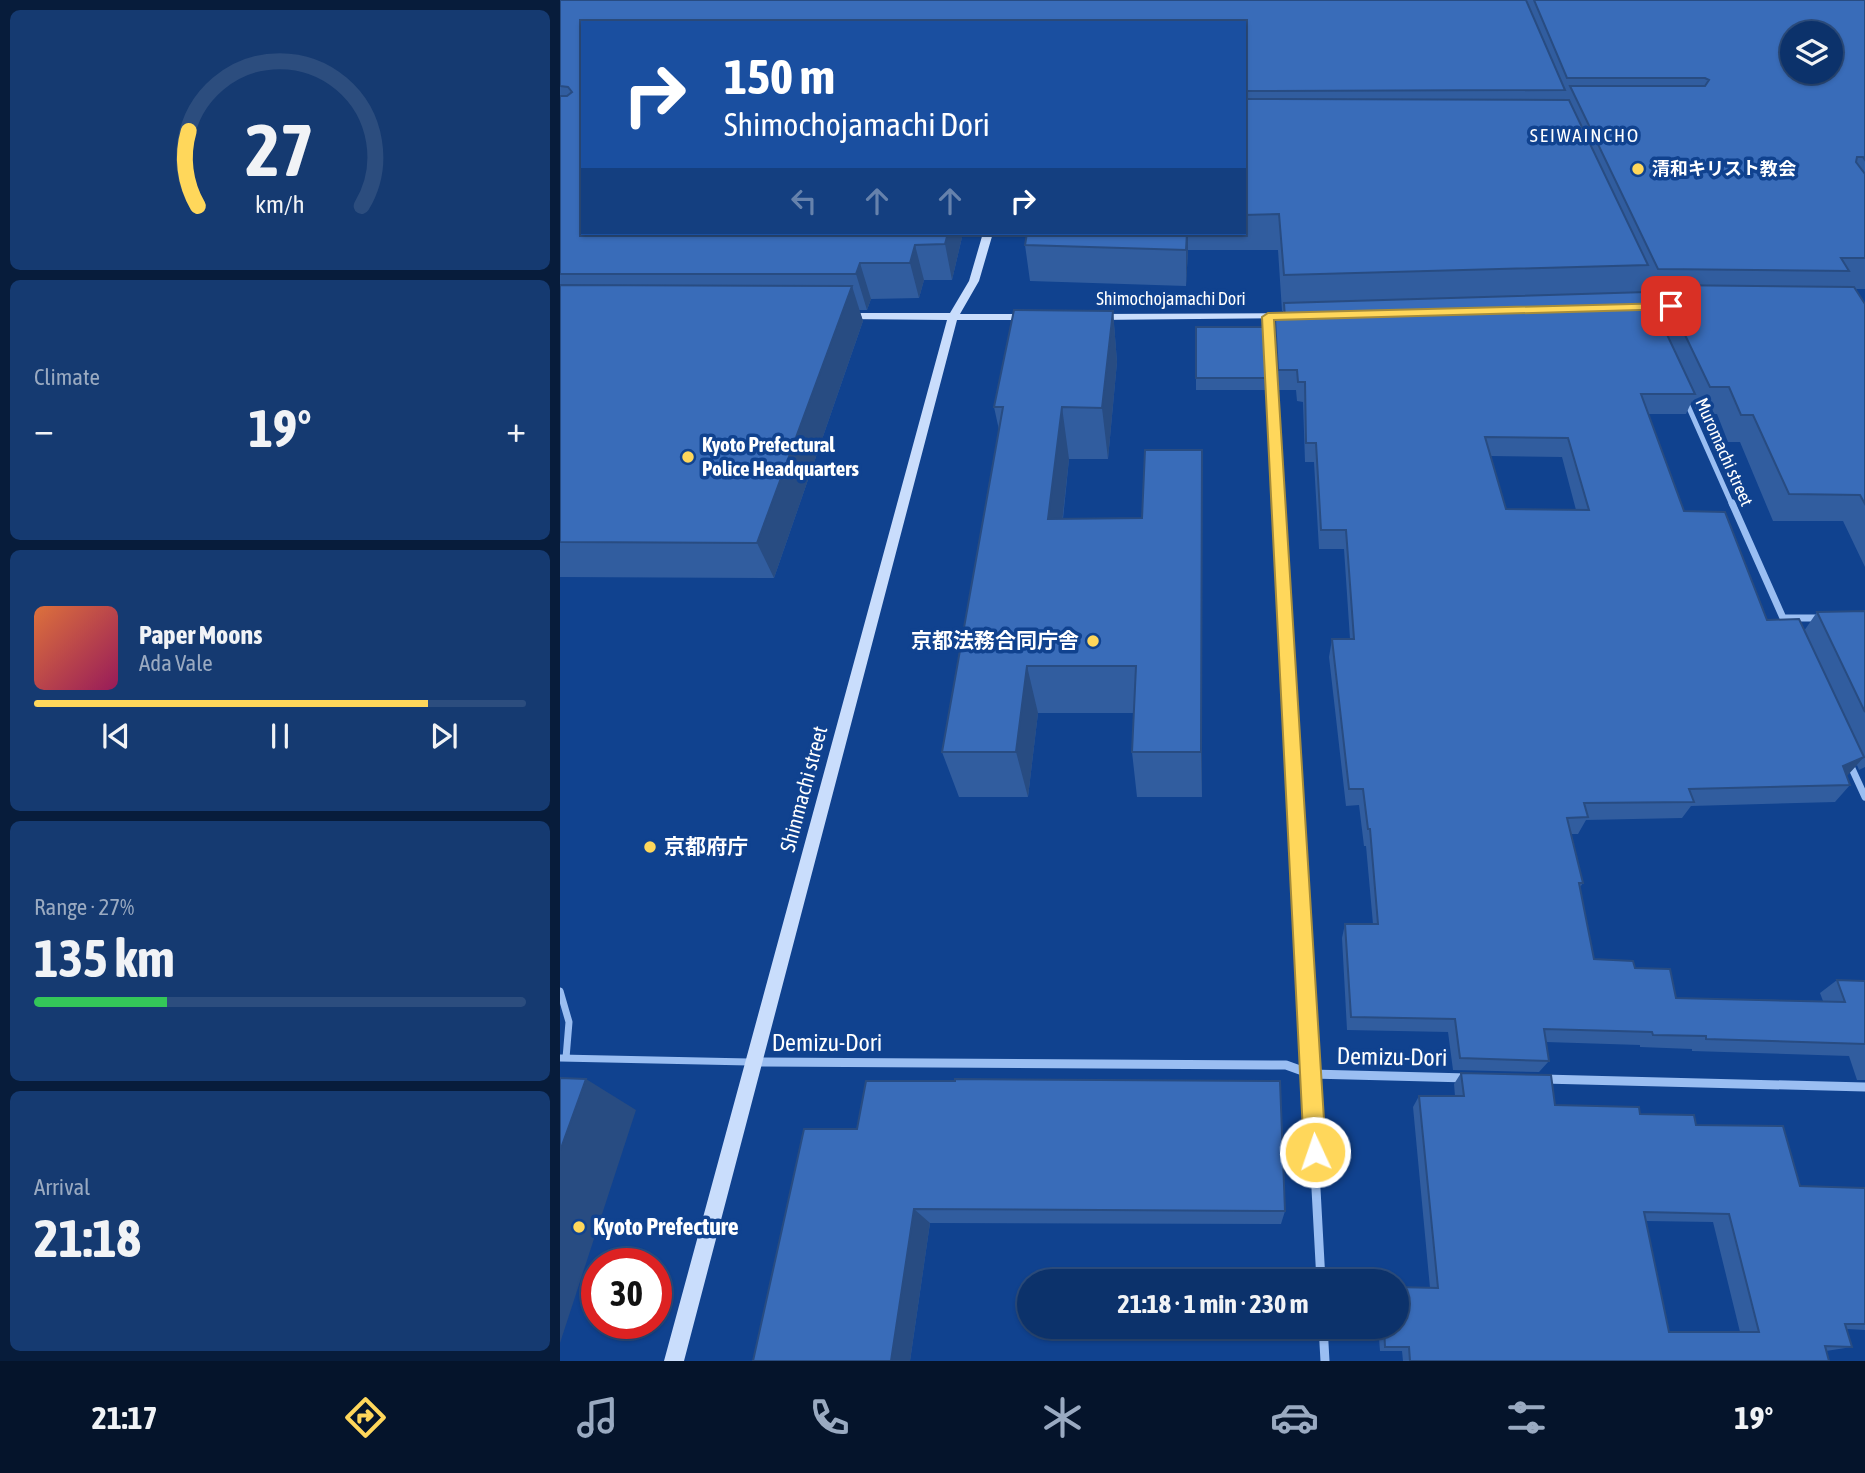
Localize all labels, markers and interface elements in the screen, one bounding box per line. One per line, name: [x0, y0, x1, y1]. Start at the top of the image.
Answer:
map controls: [1780, 21, 1843, 84]
button: layers: [1780, 21, 1843, 84]
text: 150 m: [724, 48, 835, 104]
icon: right: [609, 49, 700, 140]
text: Shimochojamachi Dori: [724, 106, 990, 143]
text: 27: [246, 108, 314, 191]
district label: SEIWAINCHO: [1530, 124, 1640, 146]
place label: 清和キリスト教会: [1652, 158, 1796, 179]
marker: 清和キリスト教会: [1630, 161, 1646, 177]
icon: left: [785, 182, 823, 220]
icon: ahead: [858, 182, 896, 220]
icon: ahead: [931, 182, 969, 220]
icon: right: [1004, 182, 1042, 220]
text: km/h: [255, 190, 305, 218]
pin: [1641, 276, 1701, 336]
icon: arrive: [1652, 287, 1690, 325]
street label: Shimochojamachi Dori: [1096, 288, 1246, 309]
text: Climate: [34, 364, 100, 390]
street label: Muromachi street: [1691, 394, 1758, 509]
text: 19°: [248, 398, 312, 458]
text: −: [34, 407, 54, 450]
text: +: [506, 407, 526, 450]
place label: Kyoto Prefectural Police Headquarters: [702, 432, 859, 480]
marker: Kyoto Prefectural Police Headquarters: [680, 449, 696, 465]
text: Paper Moons: [139, 620, 262, 650]
place label: 京都法務合同庁舎: [911, 628, 1079, 652]
marker: 京都法務合同庁舎: [1085, 633, 1101, 649]
text: Ada Vale: [139, 650, 213, 676]
icon: previous: [97, 717, 135, 755]
icon: pause: [261, 717, 299, 755]
icon: next: [425, 717, 463, 755]
street label: Shinmachi street: [775, 723, 831, 854]
place label: 京都府庁: [664, 834, 748, 858]
marker: 京都府庁: [642, 839, 658, 855]
text: Range · 27%: [34, 894, 134, 920]
text: 135 km: [34, 928, 175, 988]
street label: Demizu-Dori: [772, 1029, 882, 1056]
street label: Demizu-Dori: [1336, 1042, 1448, 1071]
position arrow: [1278, 1115, 1352, 1189]
text: Arrival: [34, 1174, 90, 1200]
text: 21:18: [34, 1208, 141, 1268]
place label: Kyoto Prefecture: [593, 1213, 739, 1240]
marker: Kyoto Prefecture: [571, 1219, 587, 1235]
speed limit sign: 30: [581, 1248, 672, 1339]
text: 21:18 · 1 min · 230 m: [1118, 1289, 1308, 1319]
icon: directions: [341, 1393, 390, 1442]
icon: music: [573, 1393, 622, 1442]
icon: phone: [805, 1393, 854, 1442]
icon: climate: [1038, 1393, 1087, 1442]
icon: car: [1270, 1393, 1319, 1442]
icon: filters: [1502, 1393, 1551, 1442]
text: 21:17: [92, 1399, 157, 1436]
text: 19°: [1734, 1399, 1773, 1436]

